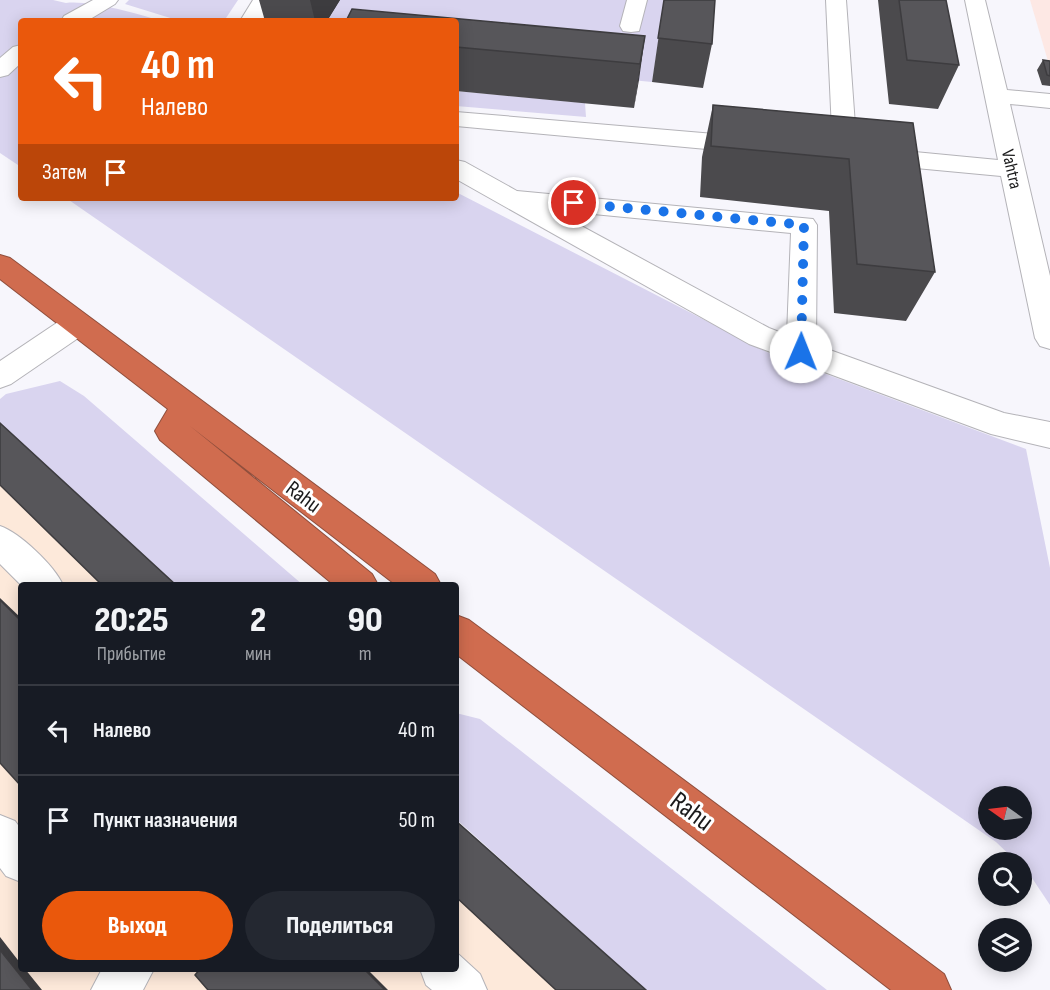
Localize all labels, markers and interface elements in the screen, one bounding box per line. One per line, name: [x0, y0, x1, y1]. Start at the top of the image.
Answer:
text: 40 m: [141, 40, 215, 91]
icon: left: [42, 42, 120, 120]
text: Налево: [141, 91, 208, 123]
street label: Vahtra: [997, 147, 1026, 191]
icon: arrive: [99, 156, 132, 189]
text: Затем: [42, 159, 87, 186]
pin: [548, 177, 599, 228]
icon: arrive: [557, 186, 590, 219]
position arrow: [769, 320, 833, 384]
street label: Rahu: [280, 475, 326, 519]
text: 20:25: [94, 599, 169, 642]
text: 2: [250, 599, 266, 642]
text: 90: [348, 599, 383, 642]
text: Прибытие: [97, 642, 166, 666]
text: мин: [245, 642, 271, 666]
text: m: [359, 642, 372, 666]
icon: left: [42, 714, 75, 747]
text: Налево: [93, 717, 151, 744]
text: 40 m: [398, 717, 435, 744]
street label: Rahu: [664, 785, 719, 838]
north arrow: [978, 786, 1032, 840]
map controls: [978, 786, 1032, 972]
icon: arrive: [42, 804, 75, 837]
text: Пункт назначения: [93, 807, 237, 834]
text: 50 m: [399, 807, 435, 834]
button: search: [978, 852, 1032, 906]
button: Выход: [42, 891, 233, 960]
button: Поделиться: [245, 891, 435, 960]
button: layers: [978, 918, 1032, 972]

